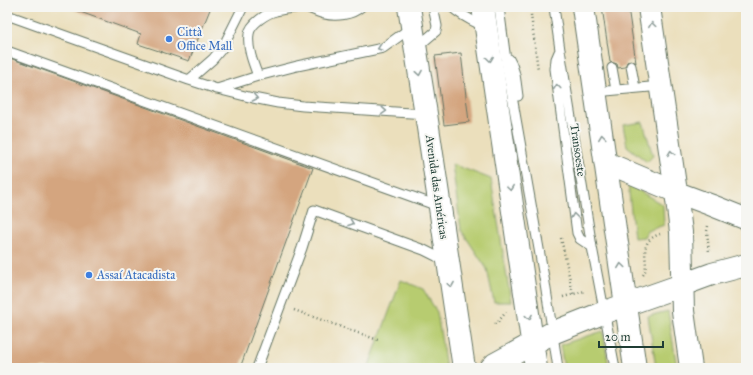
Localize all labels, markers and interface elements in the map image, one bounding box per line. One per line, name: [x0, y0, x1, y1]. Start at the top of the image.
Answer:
one-way arrow: [648, 22, 657, 28]
place label: Città Office Mall: [177, 25, 233, 53]
marker: Città Office Mall: [164, 34, 174, 44]
one-way arrow: [377, 44, 384, 52]
one-way arrow: [485, 56, 494, 63]
one-way arrow: [414, 70, 423, 76]
one-way arrow: [553, 84, 562, 90]
one-way arrow: [252, 94, 258, 102]
one-way arrow: [381, 107, 387, 116]
street label: Transoeste: [567, 123, 589, 177]
street label: Avenida das Américas: [423, 133, 451, 240]
one-way arrow: [598, 134, 607, 141]
one-way arrow: [667, 150, 676, 156]
one-way arrow: [505, 185, 514, 191]
one-way arrow: [570, 213, 579, 219]
one-way arrow: [348, 218, 355, 227]
one-way arrow: [617, 263, 626, 269]
place label: Assaí Atacadista: [96, 268, 176, 282]
marker: Assaí Atacadista: [84, 270, 94, 280]
one-way arrow: [446, 282, 455, 288]
one-way arrow: [524, 313, 533, 320]
scale bar: [599, 323, 663, 349]
text: 20 m: [605, 330, 631, 344]

